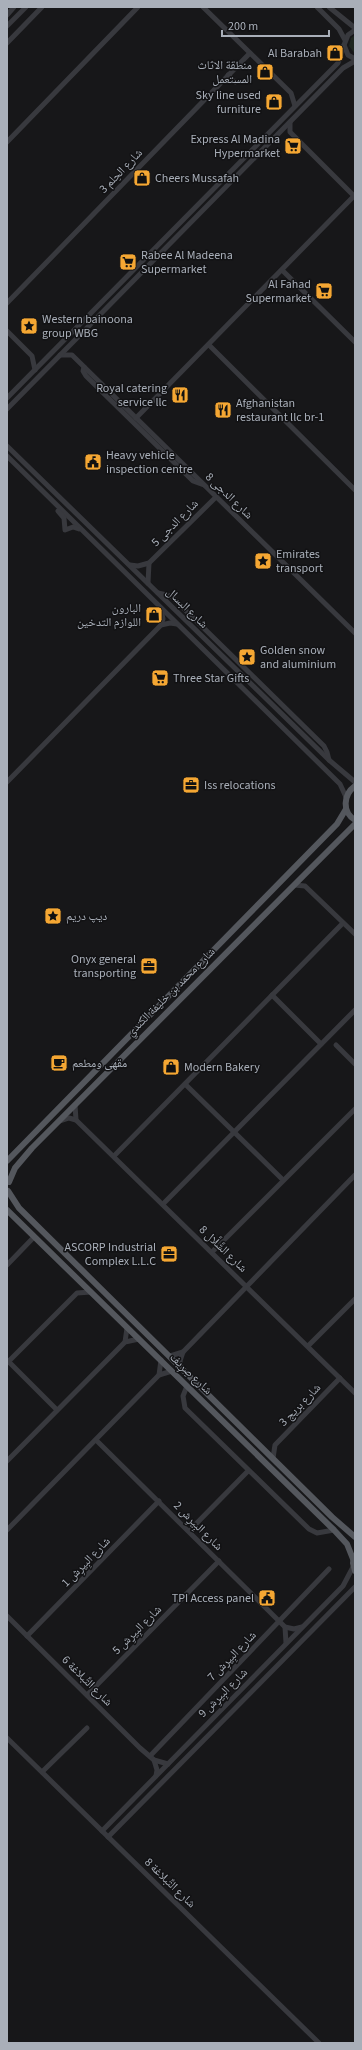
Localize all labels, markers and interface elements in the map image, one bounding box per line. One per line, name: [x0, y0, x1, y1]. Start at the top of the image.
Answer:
scale bar: [222, 12, 329, 38]
text: 200 m: [228, 18, 258, 35]
shop icon: Al Barabah: [325, 43, 345, 63]
place label: Al Barabah: [268, 45, 322, 62]
place label: منطقة الاثاث المستعمل: [198, 57, 252, 88]
shop icon: منطقة الاثاث المستعمل: [255, 62, 275, 82]
place label: Sky line used furniture: [196, 87, 261, 118]
shop icon: Sky line used furniture: [264, 92, 284, 112]
place label: Express Al Madina Hypermarket: [191, 131, 280, 162]
supermarket icon: Express Al Madina Hypermarket: [283, 136, 303, 156]
street label: شارع الحِلم 3: [95, 145, 147, 197]
shop icon: Cheers Mussafah: [132, 168, 152, 188]
place label: Cheers Mussafah: [155, 170, 239, 187]
place label: Rabee Al Madeena Supermarket: [141, 247, 233, 278]
supermarket icon: Rabee Al Madeena Supermarket: [118, 252, 138, 272]
place label: Al Fahad Supermarket: [246, 276, 311, 307]
supermarket icon: Al Fahad Supermarket: [314, 281, 334, 301]
place label: Western bainoona group WBG: [42, 311, 133, 342]
place icon: Western bainoona group WBG: [19, 316, 39, 336]
place label: Royal catering service llc: [96, 380, 168, 411]
restaurant icon: Royal catering service llc: [170, 385, 190, 405]
place label: Afghanistan restaurant llc br-1: [236, 395, 324, 426]
restaurant icon: Afghanistan restaurant llc br-1: [213, 400, 233, 420]
place label: Heavy vehicle inspection centre: [106, 447, 193, 478]
public building icon: Heavy vehicle inspection centre: [83, 452, 103, 472]
street label: شارع الدجى 8: [201, 469, 257, 523]
street label: شارع الدجى 5: [148, 496, 202, 550]
place label: Emirates transport: [276, 546, 323, 577]
place icon: Emirates transport: [253, 551, 273, 571]
street label: شارع البسال: [162, 584, 212, 632]
place label: البارون اللوازم التدخين: [77, 600, 141, 631]
shop icon: البارون اللوازم التدخين: [144, 605, 164, 625]
place label: Golden snow and aluminium: [260, 642, 336, 673]
place icon: Golden snow and aluminium: [237, 647, 257, 667]
supermarket icon: Three Star Gifts: [150, 668, 170, 688]
place label: Three Star Gifts: [173, 670, 249, 687]
office icon: Iss relocations: [181, 775, 201, 795]
place label: Iss relocations: [204, 777, 276, 794]
place icon: دیپ دریم: [43, 906, 63, 926]
place label: دیپ دریم: [66, 908, 107, 925]
street label: شارع محمد بن خليفة الكندي: [123, 944, 220, 1041]
place label: Onyx general transporting: [71, 951, 136, 982]
office icon: Onyx general transporting: [139, 956, 159, 976]
cafe icon: مقهى ومطعم: [49, 1053, 69, 1073]
place label: مقهى ومطعم: [72, 1055, 127, 1072]
shop icon: Modern Bakery: [161, 1057, 181, 1077]
place label: Modern Bakery: [184, 1059, 260, 1076]
street label: شارع الشَّلَّال 8: [195, 1221, 251, 1277]
place label: ASCORP Industrial Complex L.L.C: [65, 1239, 156, 1270]
office icon: ASCORP Industrial Complex L.L.C: [159, 1244, 179, 1264]
street label: شارع صِرِيف: [166, 1349, 216, 1399]
street label: شارع بريج 3: [275, 1380, 325, 1430]
street label: شارع البِيرِش 2: [169, 1497, 227, 1555]
street label: شارع البِيرِش 1: [58, 1533, 114, 1591]
public building icon: TPI Access panel: [257, 1588, 277, 1608]
place label: TPI Access panel: [172, 1590, 254, 1607]
street label: شارع البِيرِش 5: [108, 1601, 166, 1659]
street label: شارع البِيرِش 7: [204, 1627, 260, 1685]
street label: شارع التِّبلاغة 6: [58, 1652, 116, 1710]
street label: شارع البِيرِش 9: [194, 1664, 252, 1722]
street label: شارع التِّبلاغة 8: [140, 1854, 200, 1912]

